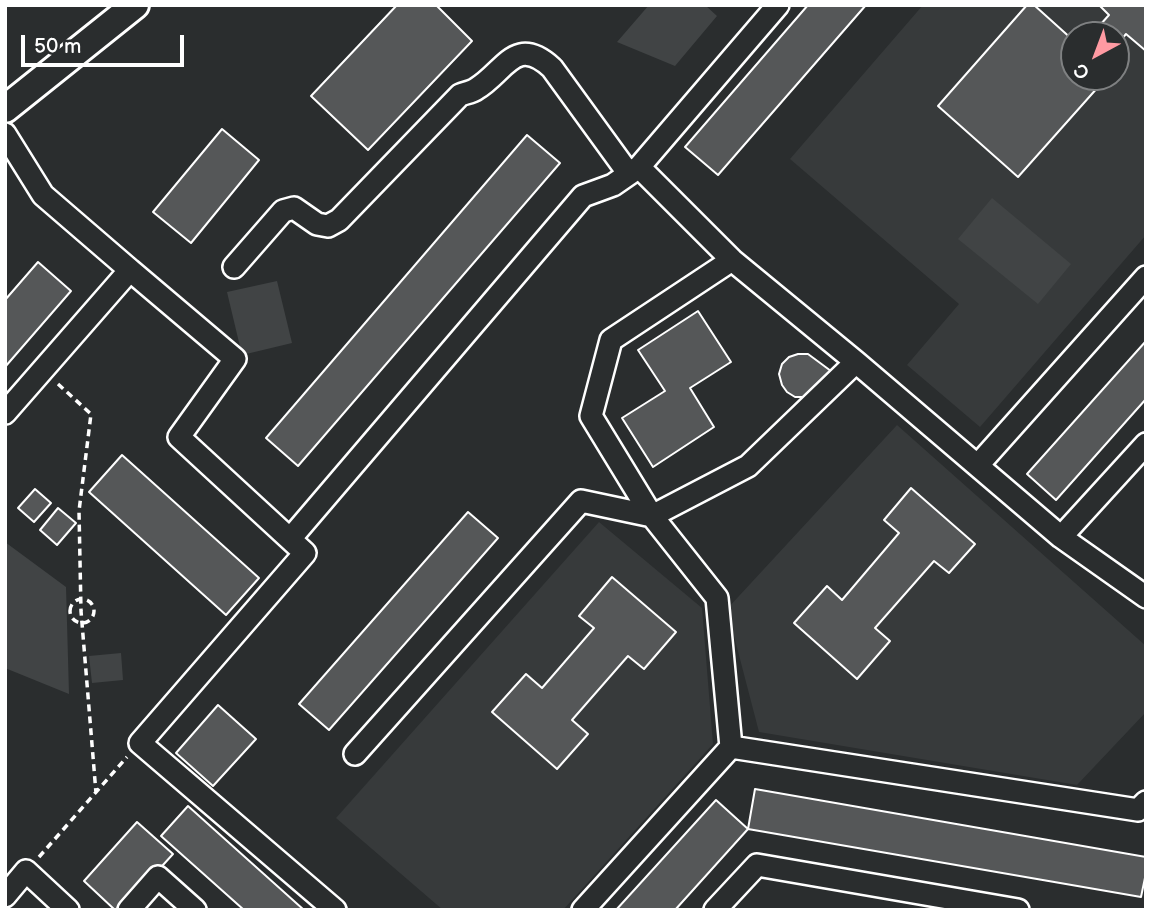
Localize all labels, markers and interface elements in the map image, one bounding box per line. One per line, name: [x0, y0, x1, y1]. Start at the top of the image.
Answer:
scale bar: [24, 21, 187, 65]
north arrow: [1060, 21, 1130, 91]
text: 50 m: [34, 34, 81, 59]
text: С: [1070, 58, 1095, 84]

